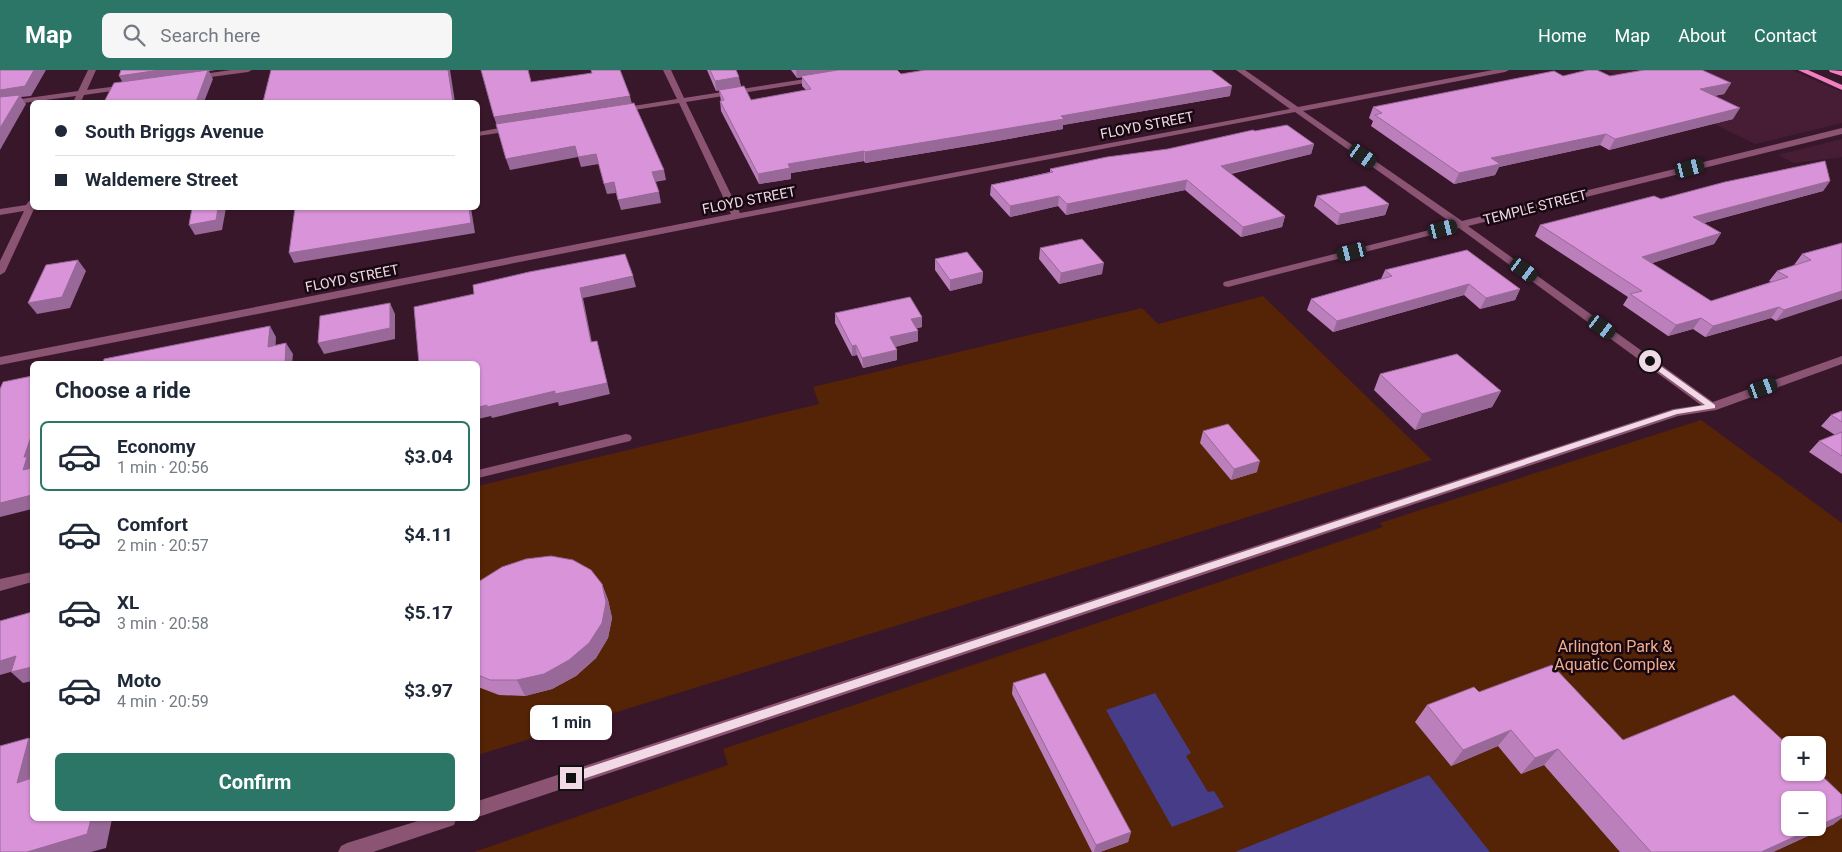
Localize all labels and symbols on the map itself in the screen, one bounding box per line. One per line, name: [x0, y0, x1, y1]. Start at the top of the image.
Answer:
street label: FLOYD STREET: [1099, 108, 1196, 142]
car: [1346, 141, 1379, 171]
car: [1673, 157, 1706, 179]
street label: FLOYD STREET: [701, 183, 798, 217]
street label: TEMPLE STREET: [1482, 186, 1589, 228]
car: [1426, 218, 1459, 240]
car: [1335, 241, 1368, 263]
car: [1507, 255, 1540, 285]
street label: FLOYD STREET: [304, 261, 401, 295]
car: [1585, 312, 1618, 342]
route start: [1639, 350, 1661, 372]
car: [1746, 376, 1779, 400]
park label: Arlington Park & Aquatic Complex: [1554, 637, 1676, 674]
callout: 1 min: [530, 706, 612, 740]
route end: [560, 767, 582, 789]

